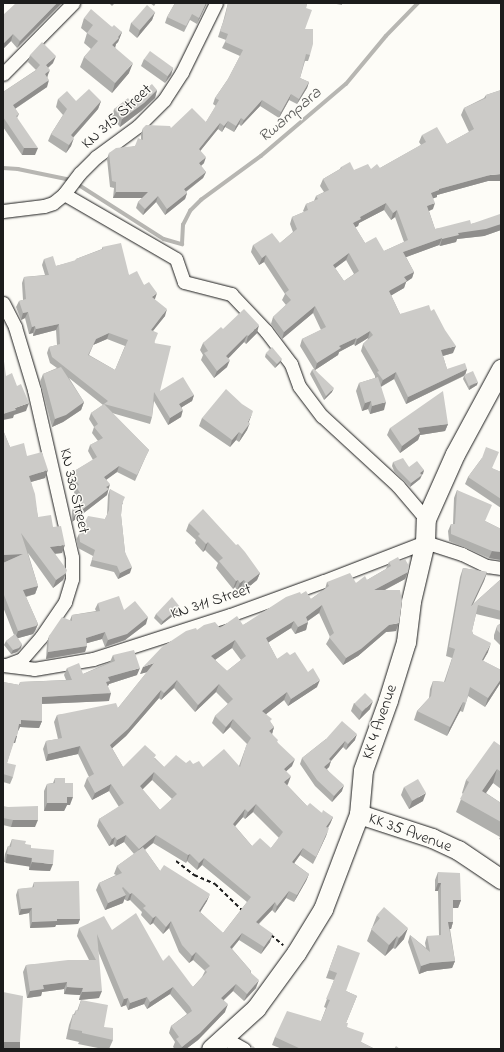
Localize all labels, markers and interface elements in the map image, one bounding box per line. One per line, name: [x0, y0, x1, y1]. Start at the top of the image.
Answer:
street label: KN 315 Street: [78, 81, 156, 153]
water label: Rwampara: [254, 83, 326, 147]
street label: KN 330 Street: [55, 446, 93, 536]
street label: KN 311 Street: [168, 580, 254, 624]
street label: KK 4 Avenue: [358, 682, 402, 762]
street label: KK 35 Avenue: [366, 809, 454, 857]

